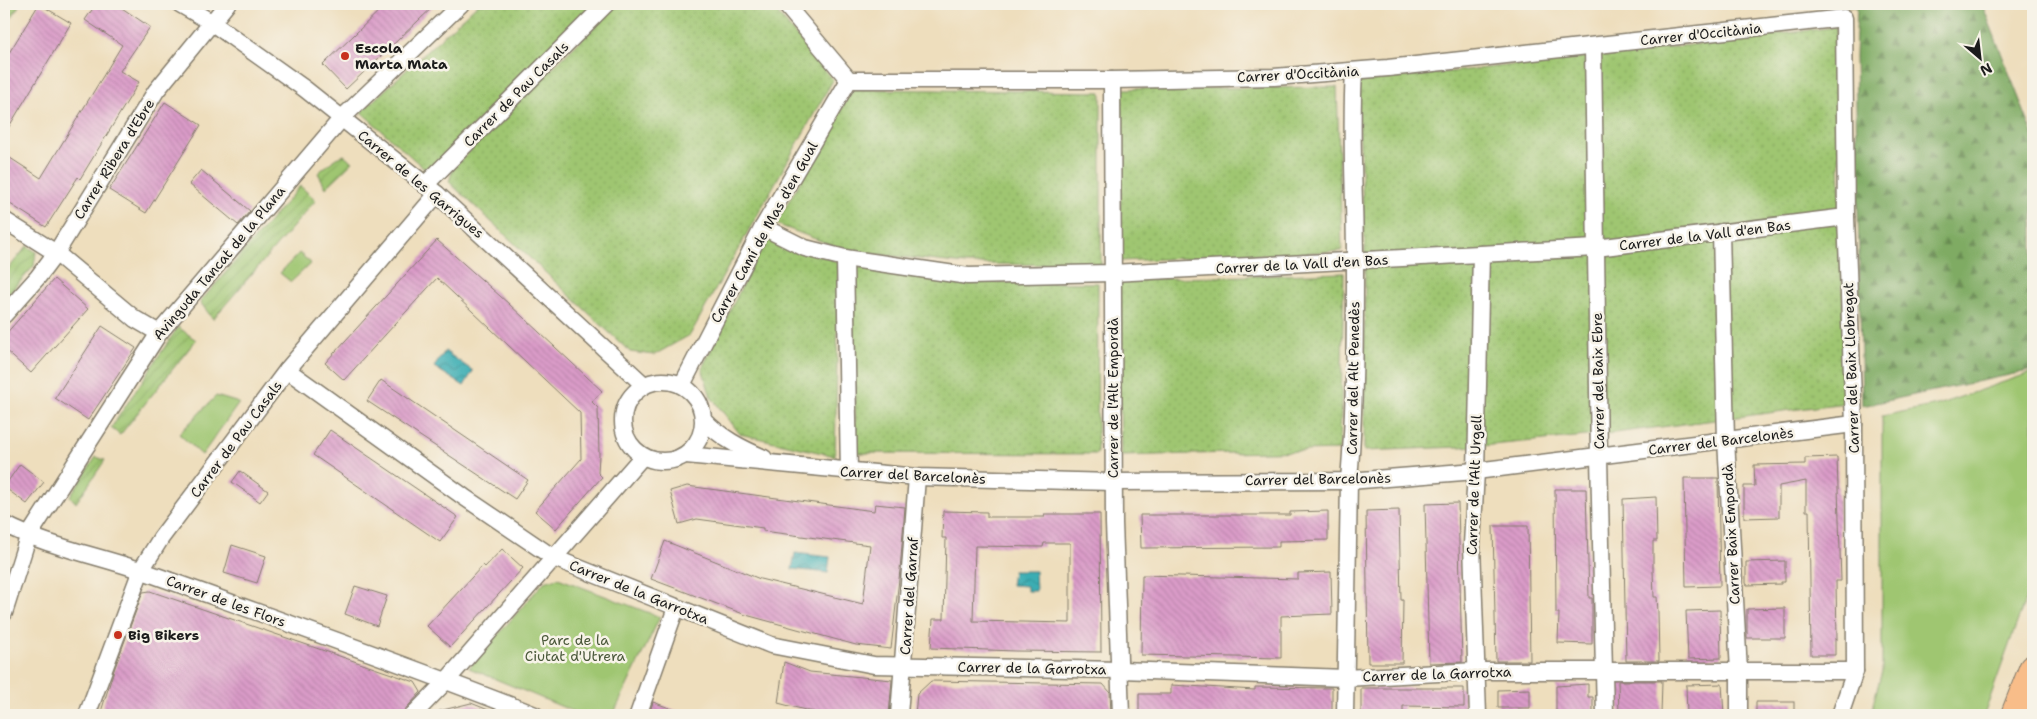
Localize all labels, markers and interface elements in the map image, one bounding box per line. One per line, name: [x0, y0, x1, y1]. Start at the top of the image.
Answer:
street label: Carrer d'Occitània: [1639, 19, 1763, 49]
north arrow: [1954, 32, 2004, 82]
street label: Carrer de Pau Casals: [459, 37, 573, 151]
place label: Escola Marta Mata: [355, 39, 448, 73]
marker: Escola Marta Mata: [339, 50, 351, 62]
text: N: [1977, 59, 1995, 80]
street label: Carrer d'Occitània: [1237, 62, 1360, 86]
street label: Carrer Ribera d'Ebre: [70, 95, 158, 223]
street label: Carrer de les Garrigues: [354, 126, 488, 242]
street label: Carrer Camí de Mas d'en Gual: [707, 137, 822, 326]
street label: Avinguda Tancat de la Plana: [149, 182, 289, 344]
street label: Carrer de la Vall d'en Bas: [1618, 216, 1792, 254]
street label: Carrer de la Vall d'en Bas: [1215, 250, 1389, 278]
street label: Carrer del Baix Llobregat: [1839, 282, 1863, 454]
street label: Carrer del Alt Penedès: [1343, 301, 1363, 455]
street label: Carrer del Baix Ebre: [1588, 312, 1608, 450]
street label: Carrer de l'Alt Empordà: [1104, 317, 1122, 478]
street label: Carrer de Pau Casals: [186, 377, 286, 501]
street label: Carrer de l'Alt Urgell: [1463, 414, 1485, 555]
street label: Carrer del Barcelonès: [1647, 423, 1795, 459]
street label: Carrer del Barcelonès: [839, 462, 987, 488]
street label: Carrer Baix Empordà: [1718, 463, 1744, 605]
street label: Carrer del Barcelonès: [1245, 469, 1391, 489]
street label: Carrer del Garraf: [896, 535, 922, 656]
street label: Carrer de la Garrotxa: [567, 556, 712, 628]
street label: Carrer de les Flors: [164, 571, 288, 631]
place label: Big Bikers: [128, 626, 199, 644]
marker: Big Bikers: [112, 629, 124, 641]
park label: Parc de la Ciutat d'Utrera: [525, 631, 626, 665]
street label: Carrer de la Garrotxa: [957, 658, 1107, 678]
street label: Carrer de la Garrotxa: [1362, 662, 1512, 686]

